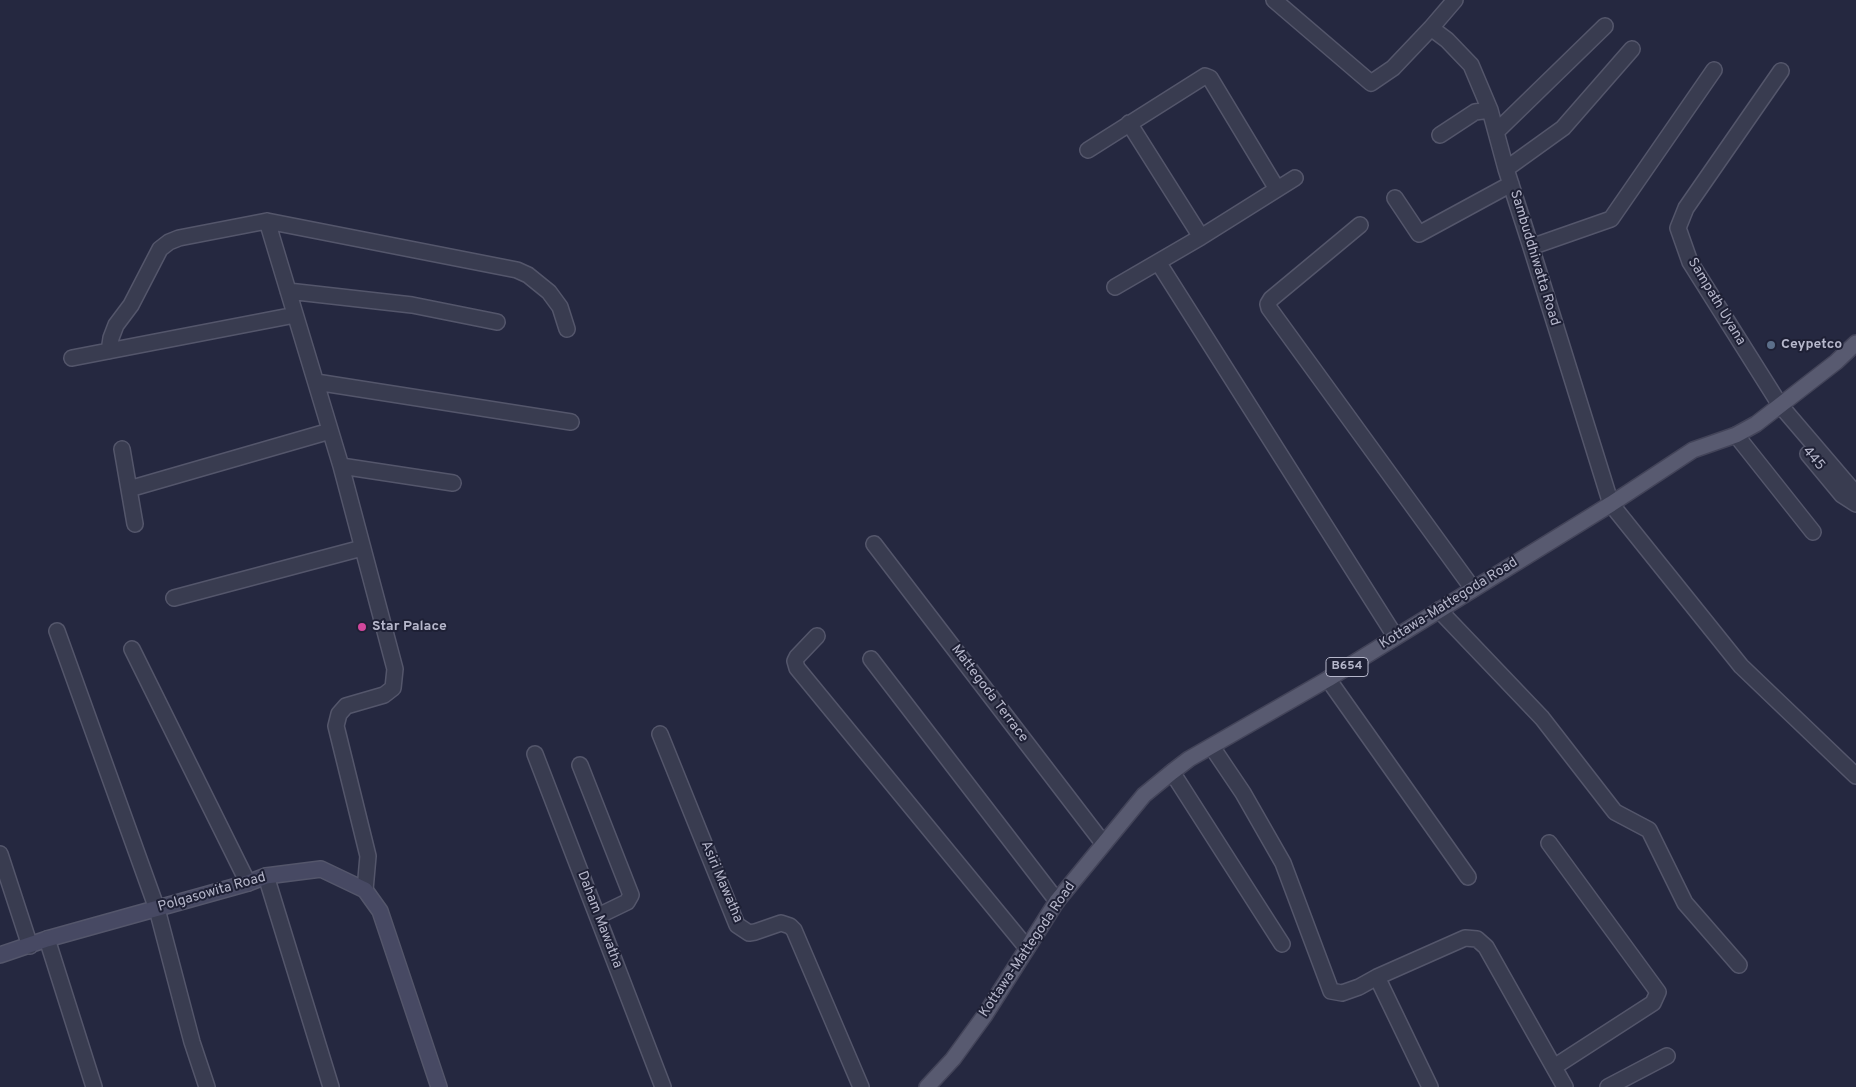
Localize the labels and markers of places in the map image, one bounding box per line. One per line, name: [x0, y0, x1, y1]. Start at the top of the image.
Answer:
place label: Ceypetco: [1781, 337, 1842, 353]
marker: Ceypetco: [1765, 339, 1777, 351]
place label: Star Palace: [372, 619, 447, 635]
marker: Star Palace: [356, 621, 368, 633]

